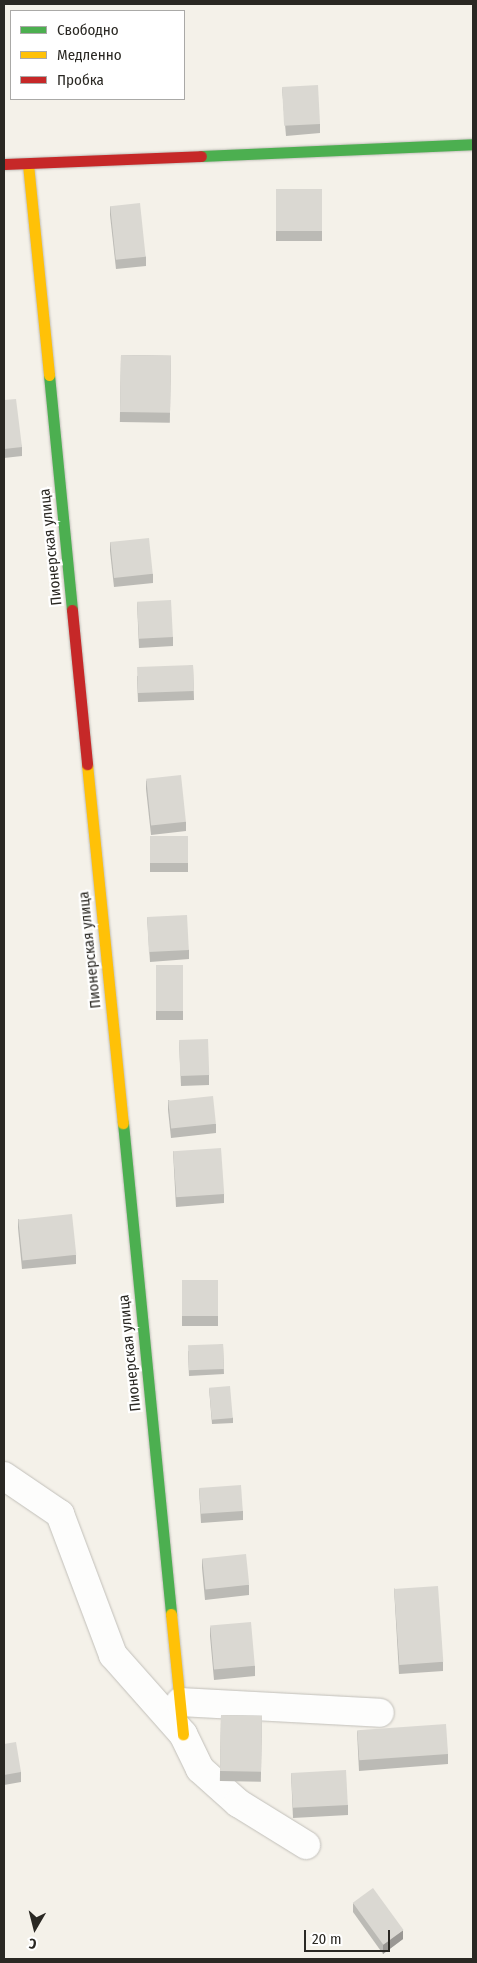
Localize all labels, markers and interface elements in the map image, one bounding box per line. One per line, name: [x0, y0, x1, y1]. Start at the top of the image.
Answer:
legend: [10, 10, 185, 100]
text: Свободно: [57, 21, 119, 39]
text: Медленно: [57, 46, 122, 64]
text: Пробка: [57, 71, 104, 89]
street label: Пионерская улица: [36, 488, 66, 606]
street label: Пионерская улица: [75, 891, 105, 1009]
street label: Пионерская улица: [115, 1294, 145, 1412]
north arrow: [10, 1903, 60, 1953]
scale bar: [307, 1920, 393, 1952]
text: 20 m: [312, 1930, 342, 1948]
text: С: [28, 1934, 38, 1952]

